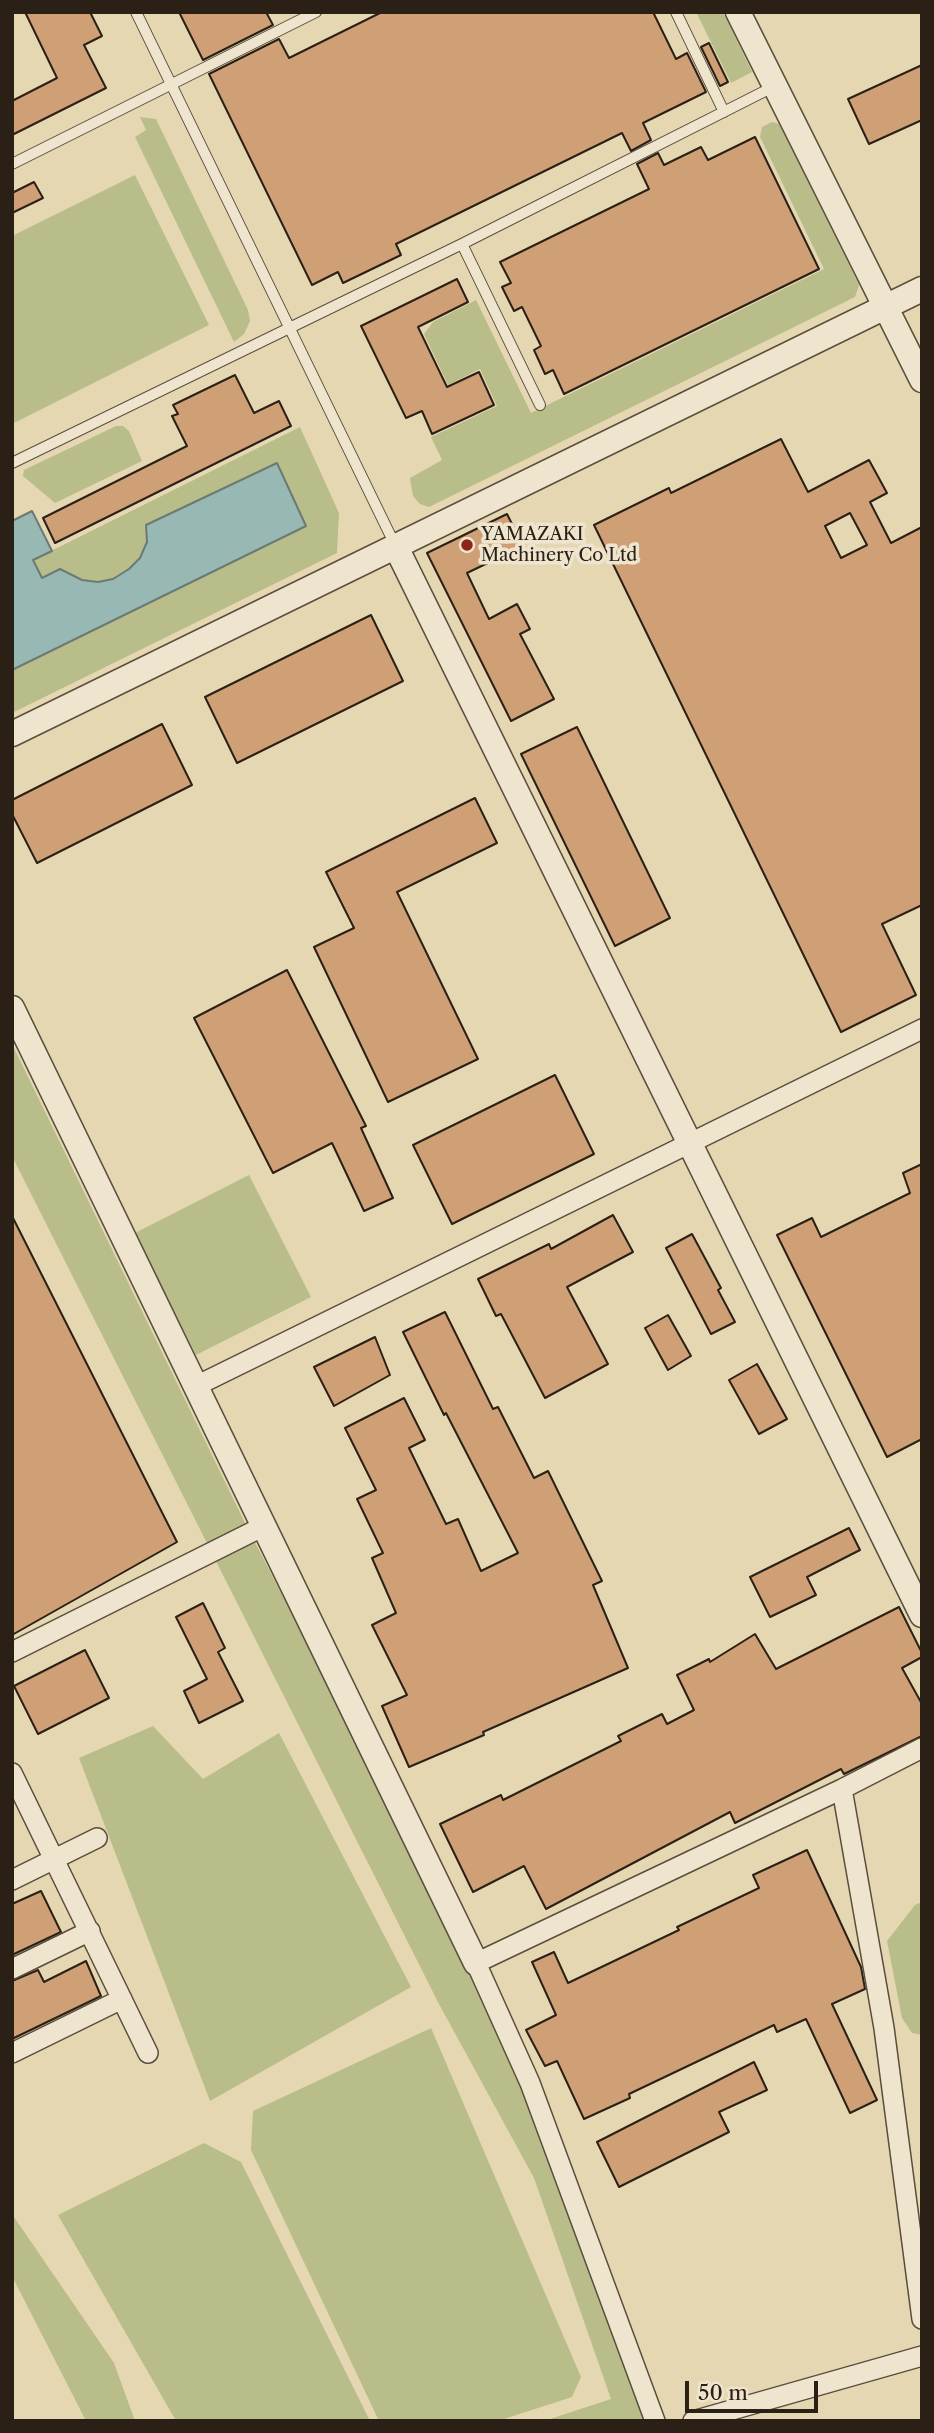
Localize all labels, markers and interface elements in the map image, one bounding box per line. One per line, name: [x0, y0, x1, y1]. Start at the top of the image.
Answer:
place label: YAMAZAKI Machinery Co Ltd: [481, 524, 637, 566]
marker: YAMAZAKI Machinery Co Ltd: [459, 537, 475, 553]
scale bar: [689, 2366, 822, 2410]
text: 50 m: [698, 2380, 748, 2405]

